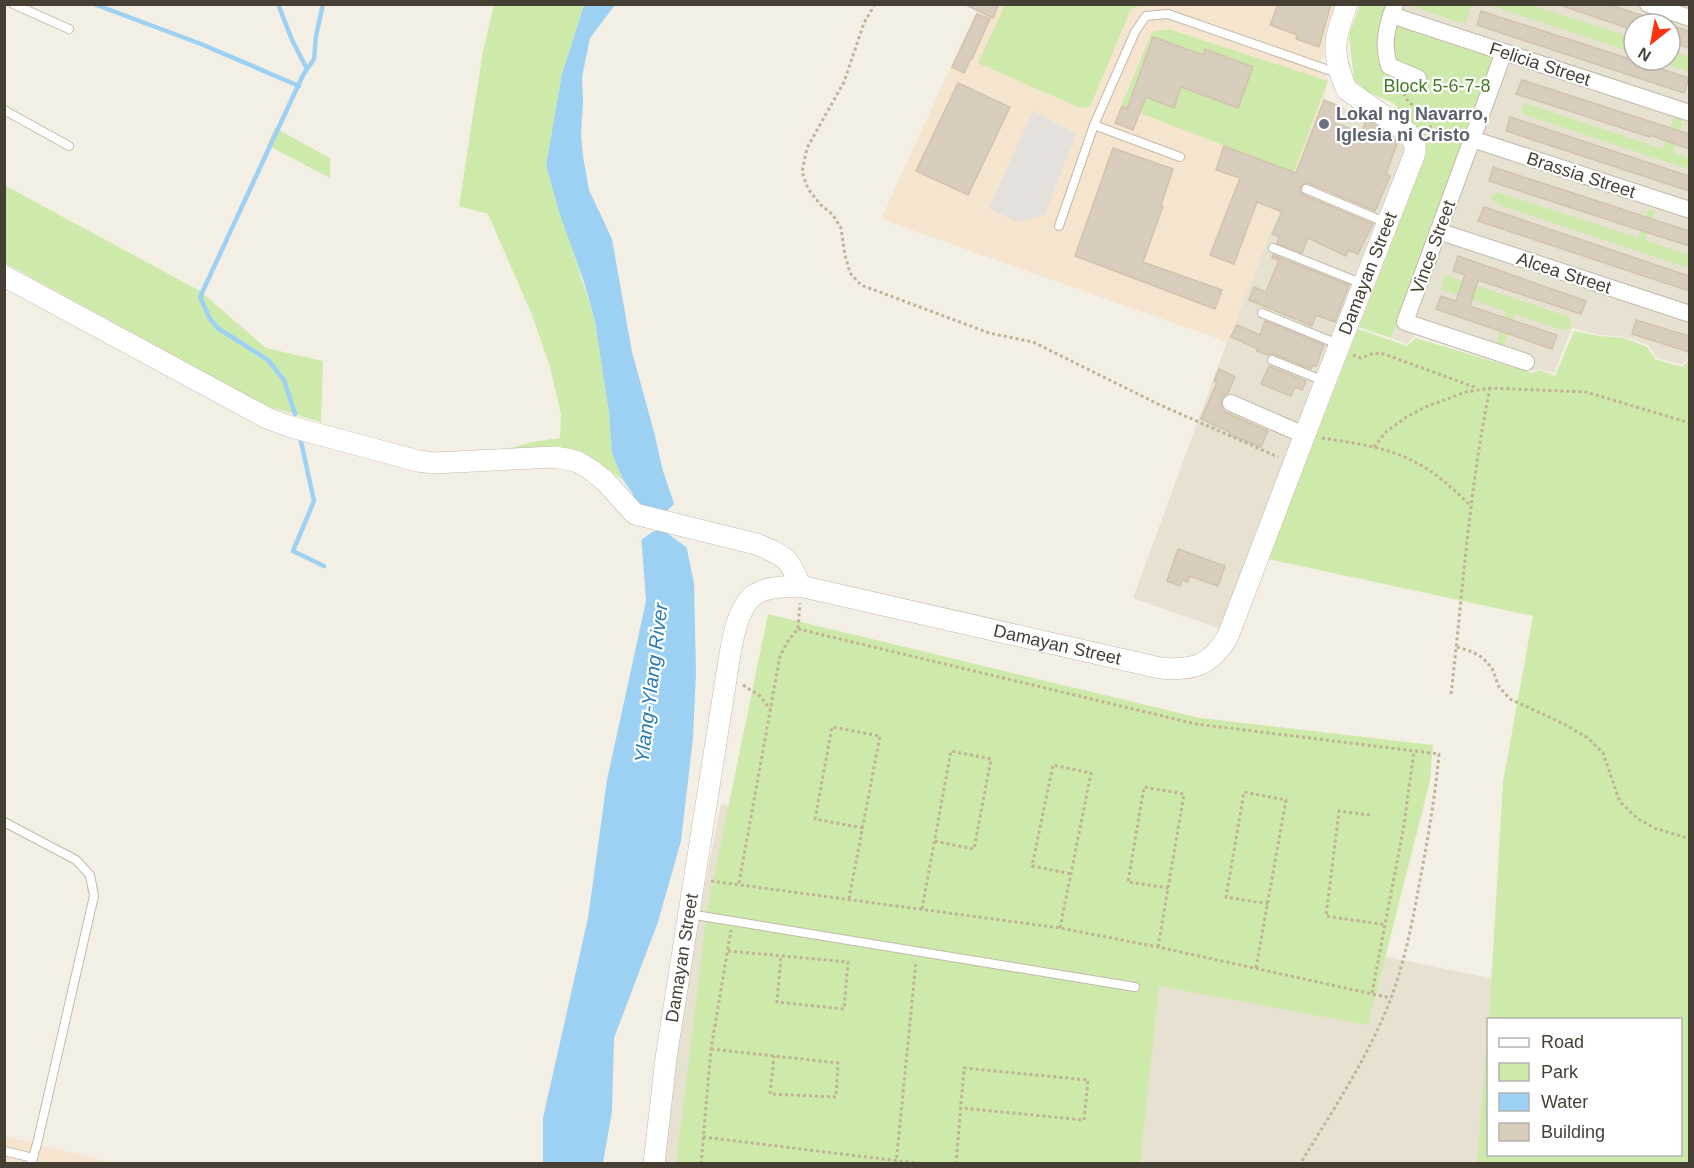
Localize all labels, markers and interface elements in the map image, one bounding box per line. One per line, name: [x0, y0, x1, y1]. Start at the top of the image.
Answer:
north arrow: [1622, 12, 1682, 72]
street label: Felicia Street: [1487, 38, 1593, 90]
text: N: [1635, 44, 1654, 65]
park label: Block 5-6-7-8: [1383, 76, 1491, 96]
place label: Lokal ng Navarro, Iglesia ni Cristo: [1336, 104, 1488, 145]
marker: Lokal ng Navarro, Iglesia ni Cristo: [1317, 117, 1331, 131]
street label: Brassia Street: [1524, 148, 1638, 202]
street label: Vince Street: [1407, 198, 1459, 296]
street label: Damayan Street: [1335, 209, 1401, 338]
street label: Alcea Street: [1514, 248, 1614, 298]
water label: Ylang-Ylang River: [630, 600, 672, 764]
street label: Damayan Street: [992, 620, 1123, 669]
street label: Damayan Street: [662, 892, 702, 1024]
legend: [1487, 1018, 1682, 1156]
text: Road: [1541, 1032, 1584, 1052]
text: Park: [1541, 1062, 1579, 1082]
text: Water: [1541, 1092, 1588, 1112]
text: Building: [1541, 1122, 1605, 1142]

